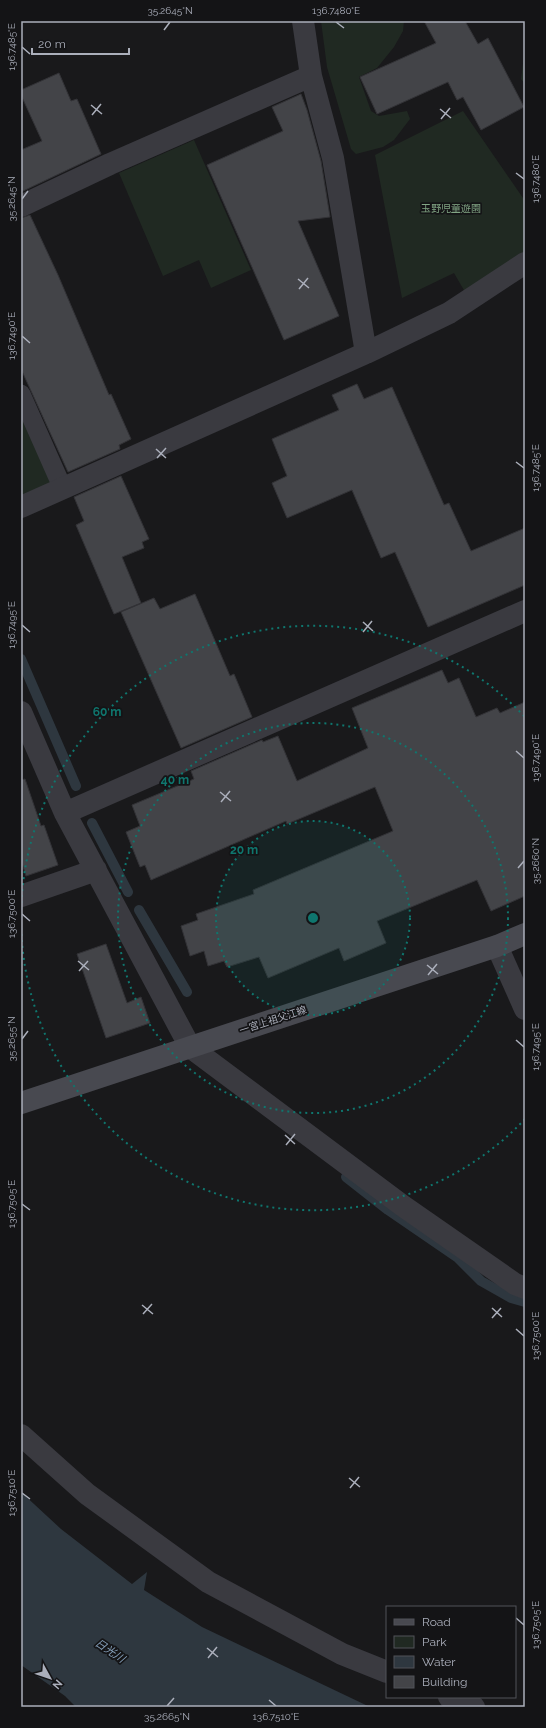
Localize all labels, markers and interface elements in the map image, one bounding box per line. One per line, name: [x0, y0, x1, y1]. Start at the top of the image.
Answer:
text: 35.2645°N: [147, 5, 193, 16]
text: 136.7480°E: [312, 5, 360, 16]
text: 136.7485°E: [6, 23, 17, 71]
scale bar: [32, 30, 129, 56]
text: 20 m: [38, 37, 66, 51]
text: 136.7480°E: [530, 155, 541, 203]
text: 35.2645°N: [6, 176, 17, 222]
park label: 玉野児童遊園: [421, 203, 481, 214]
text: 136.7490°E: [6, 312, 17, 360]
text: 136.7485°E: [530, 444, 541, 492]
text: 136.7495°E: [6, 601, 17, 649]
text: 60 m: [93, 705, 121, 719]
text: 136.7490°E: [530, 734, 541, 782]
text: 40 m: [161, 773, 189, 787]
text: 35.2660°N: [530, 838, 541, 884]
text: 20 m: [230, 843, 258, 857]
text: 136.7500°E: [6, 890, 17, 938]
centre of rings: [306, 911, 320, 925]
street label: 一宮上祖父江線: [238, 1004, 308, 1036]
text: 35.2655°N: [6, 1016, 17, 1062]
text: 136.7495°E: [530, 1023, 541, 1071]
text: 136.7505°E: [6, 1180, 17, 1228]
text: 136.7500°E: [530, 1312, 541, 1360]
text: 136.7510°E: [6, 1470, 17, 1516]
text: 136.7505°E: [530, 1601, 541, 1649]
legend: [386, 1606, 516, 1698]
text: Road: [422, 1615, 451, 1629]
text: Park: [422, 1635, 447, 1649]
water label: 日光川: [93, 1636, 128, 1666]
text: Water: [422, 1655, 456, 1669]
north arrow: [30, 1658, 70, 1698]
text: Building: [422, 1675, 468, 1689]
text: N: [50, 1677, 65, 1692]
text: 35.2665°N: [144, 1711, 190, 1722]
text: 136.7510°E: [253, 1711, 299, 1722]

